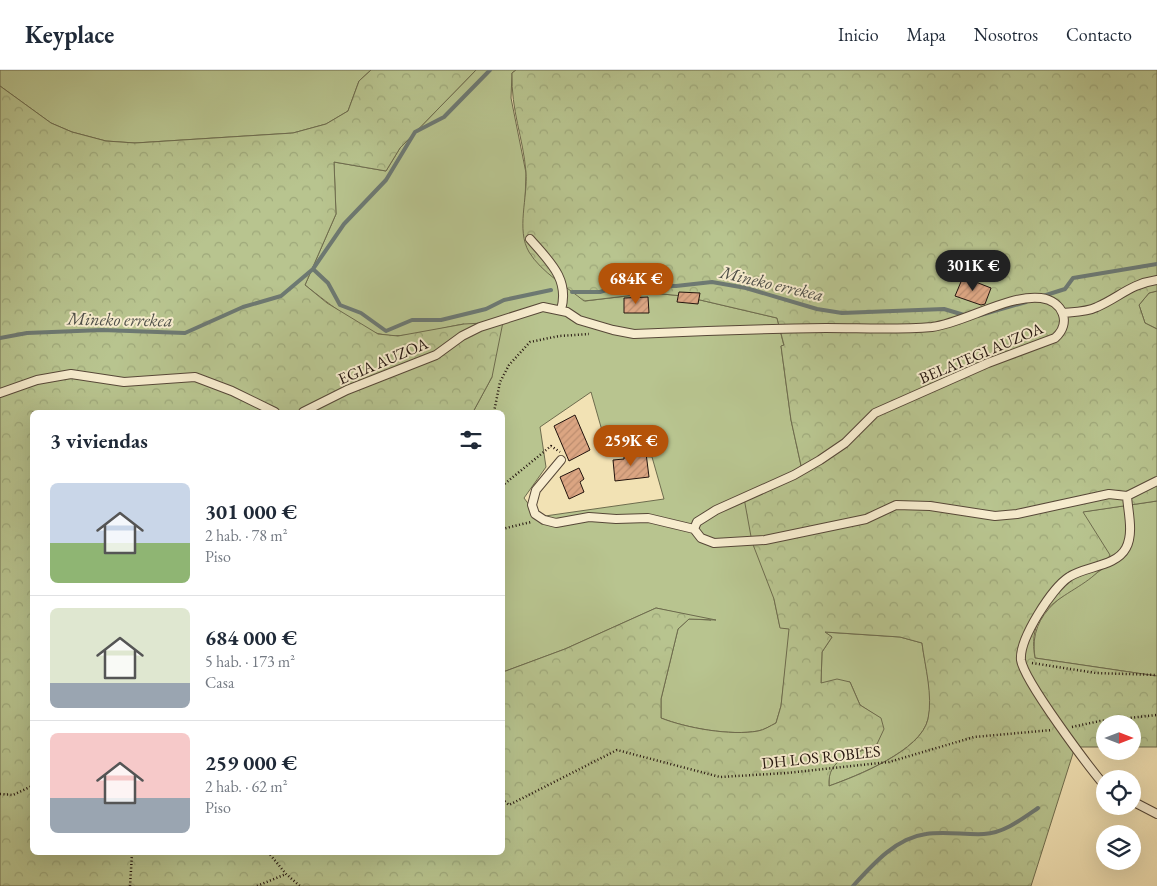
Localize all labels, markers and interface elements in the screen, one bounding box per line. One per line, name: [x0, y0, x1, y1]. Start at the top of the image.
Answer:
text: Keyplace: [25, 19, 114, 50]
text: Inicio: [838, 23, 879, 46]
text: Mapa: [907, 23, 946, 46]
text: Nosotros: [974, 23, 1038, 46]
text: Contacto: [1066, 23, 1132, 46]
pin: 301K €: [932, 250, 1014, 292]
text: 301K €: [946, 255, 1000, 276]
water label: Mineko errekea: [717, 260, 826, 306]
pin: 684K €: [595, 262, 677, 305]
text: 684K €: [609, 268, 663, 289]
water label: Mineko errekea: [66, 307, 173, 331]
street label: BELATEGI AUZOA: [916, 317, 1047, 389]
street label: EGIA AUZOA: [335, 332, 432, 389]
pin: 259K €: [590, 424, 672, 467]
icon: filters: [457, 426, 485, 454]
text: 3 viviendas: [50, 427, 148, 454]
text: 259K €: [604, 430, 658, 451]
text: 301 000 €: [205, 498, 297, 525]
icon: home: [90, 503, 150, 563]
text: 2 hab. · 78 m²: [205, 525, 287, 546]
text: Piso: [205, 546, 231, 567]
text: 684 000 €: [205, 624, 297, 651]
icon: home: [90, 628, 150, 688]
text: 5 hab. · 173 m²: [205, 651, 295, 672]
text: Casa: [205, 672, 234, 693]
north arrow: [1096, 715, 1141, 760]
map controls: [1096, 715, 1141, 870]
street label: DH LOS ROBLES: [761, 740, 881, 774]
text: 259 000 €: [205, 749, 297, 776]
icon: home: [90, 753, 150, 813]
button: locate: [1096, 770, 1141, 815]
text: 2 hab. · 62 m²: [205, 776, 287, 797]
text: Piso: [205, 797, 231, 818]
button: layers: [1096, 825, 1141, 870]

